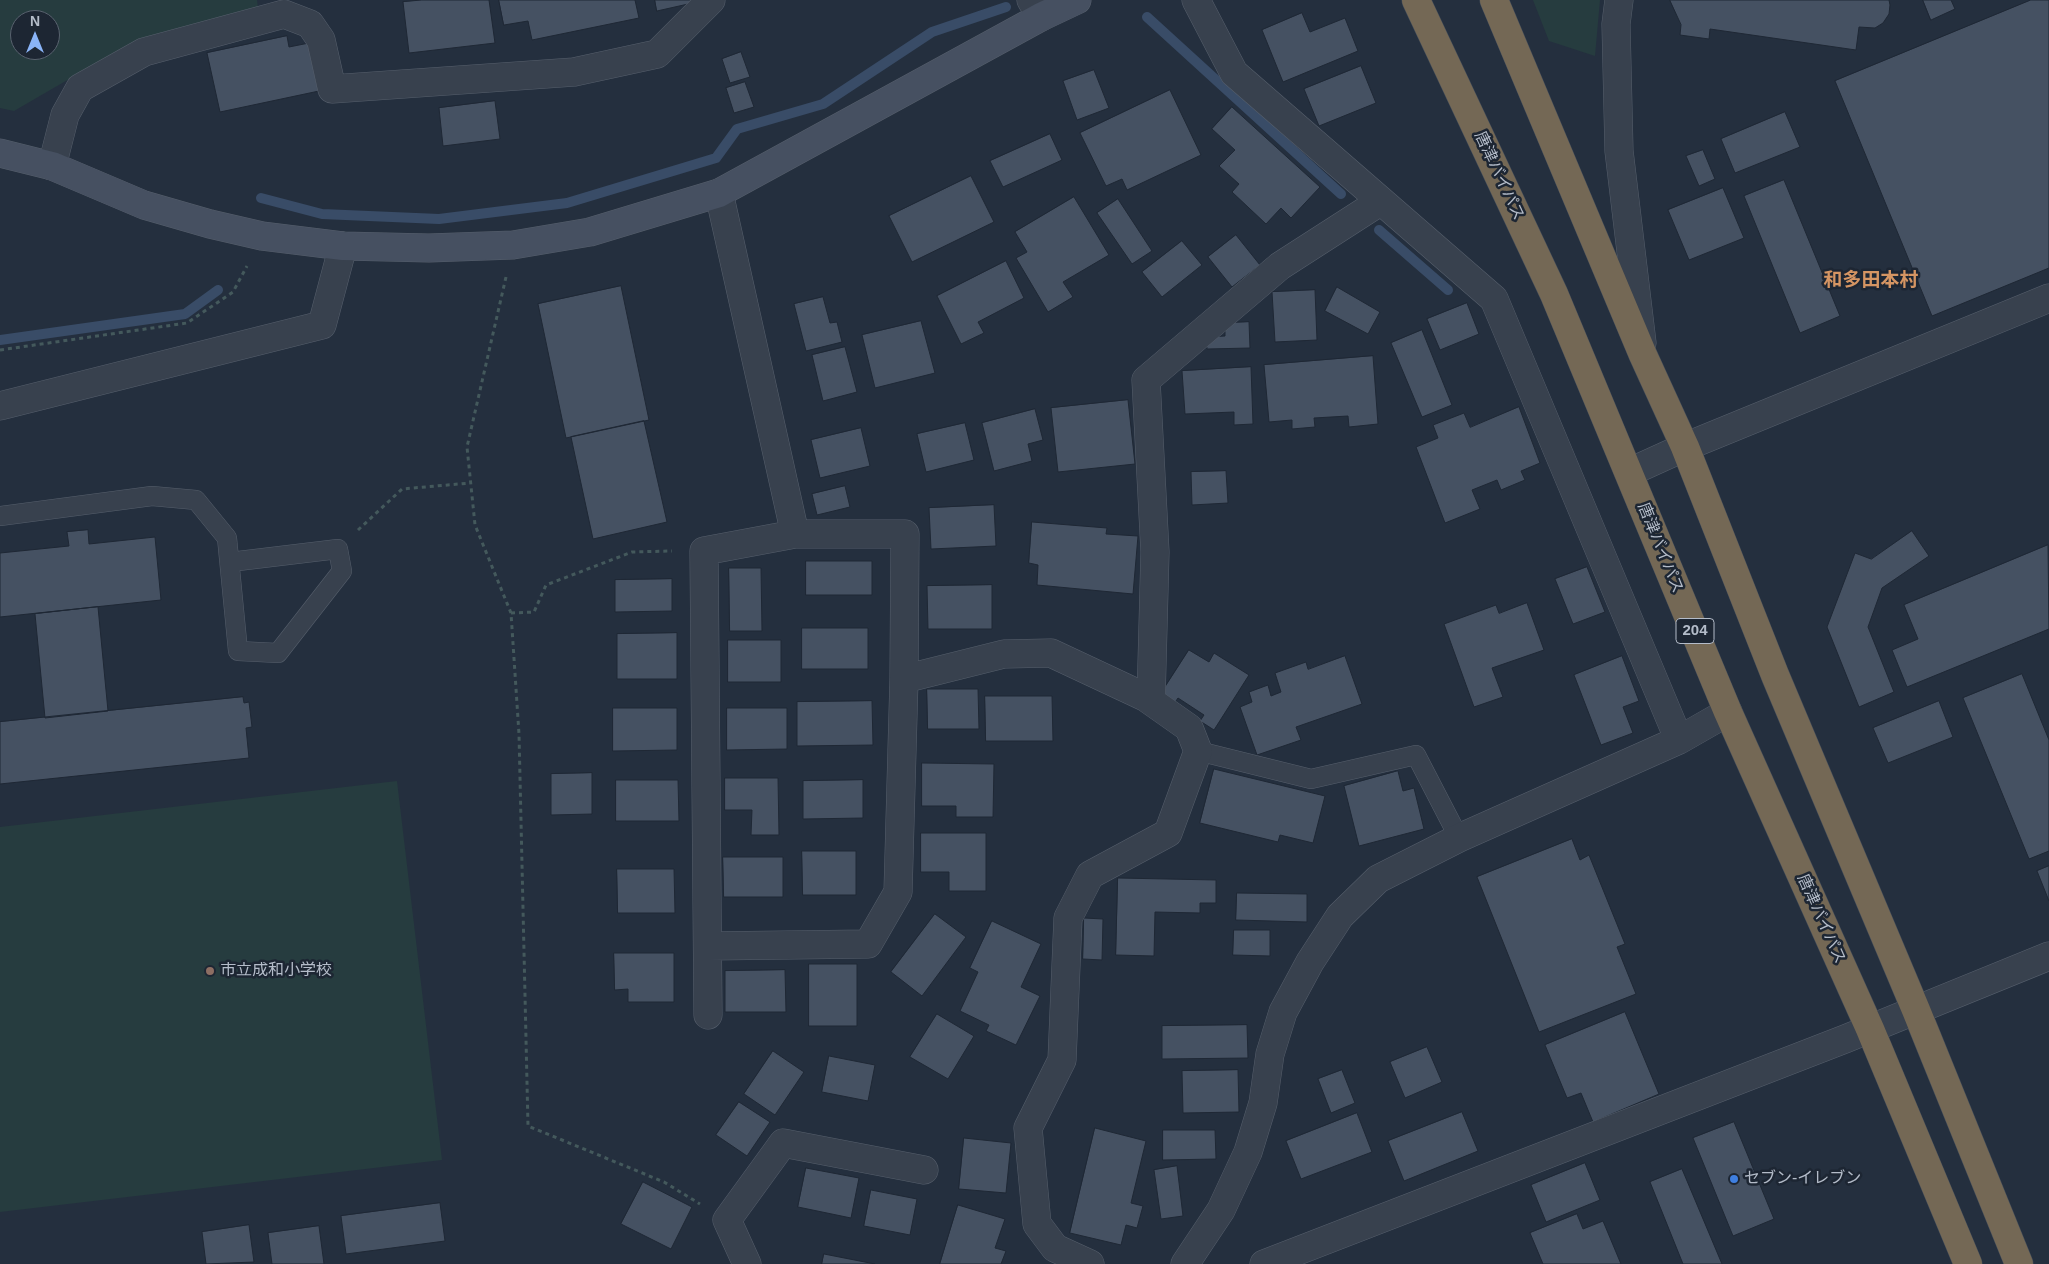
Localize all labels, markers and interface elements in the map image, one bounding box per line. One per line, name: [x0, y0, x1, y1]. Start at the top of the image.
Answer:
north arrow: [10, 10, 60, 60]
text: N: [30, 13, 40, 29]
street label: 唐津バイパス: [1470, 128, 1528, 224]
district label: 和多田本村: [1824, 270, 1918, 292]
street label: 唐津バイパス: [1633, 500, 1687, 596]
road number: 204: [1676, 618, 1714, 644]
street label: 唐津バイパス: [1793, 871, 1849, 967]
place label: 市立成和小学校: [220, 961, 332, 981]
marker: 市立成和小学校: [204, 965, 216, 977]
place label: セブン-イレブン: [1744, 1169, 1861, 1189]
marker: セブン-イレブン: [1728, 1173, 1740, 1185]

